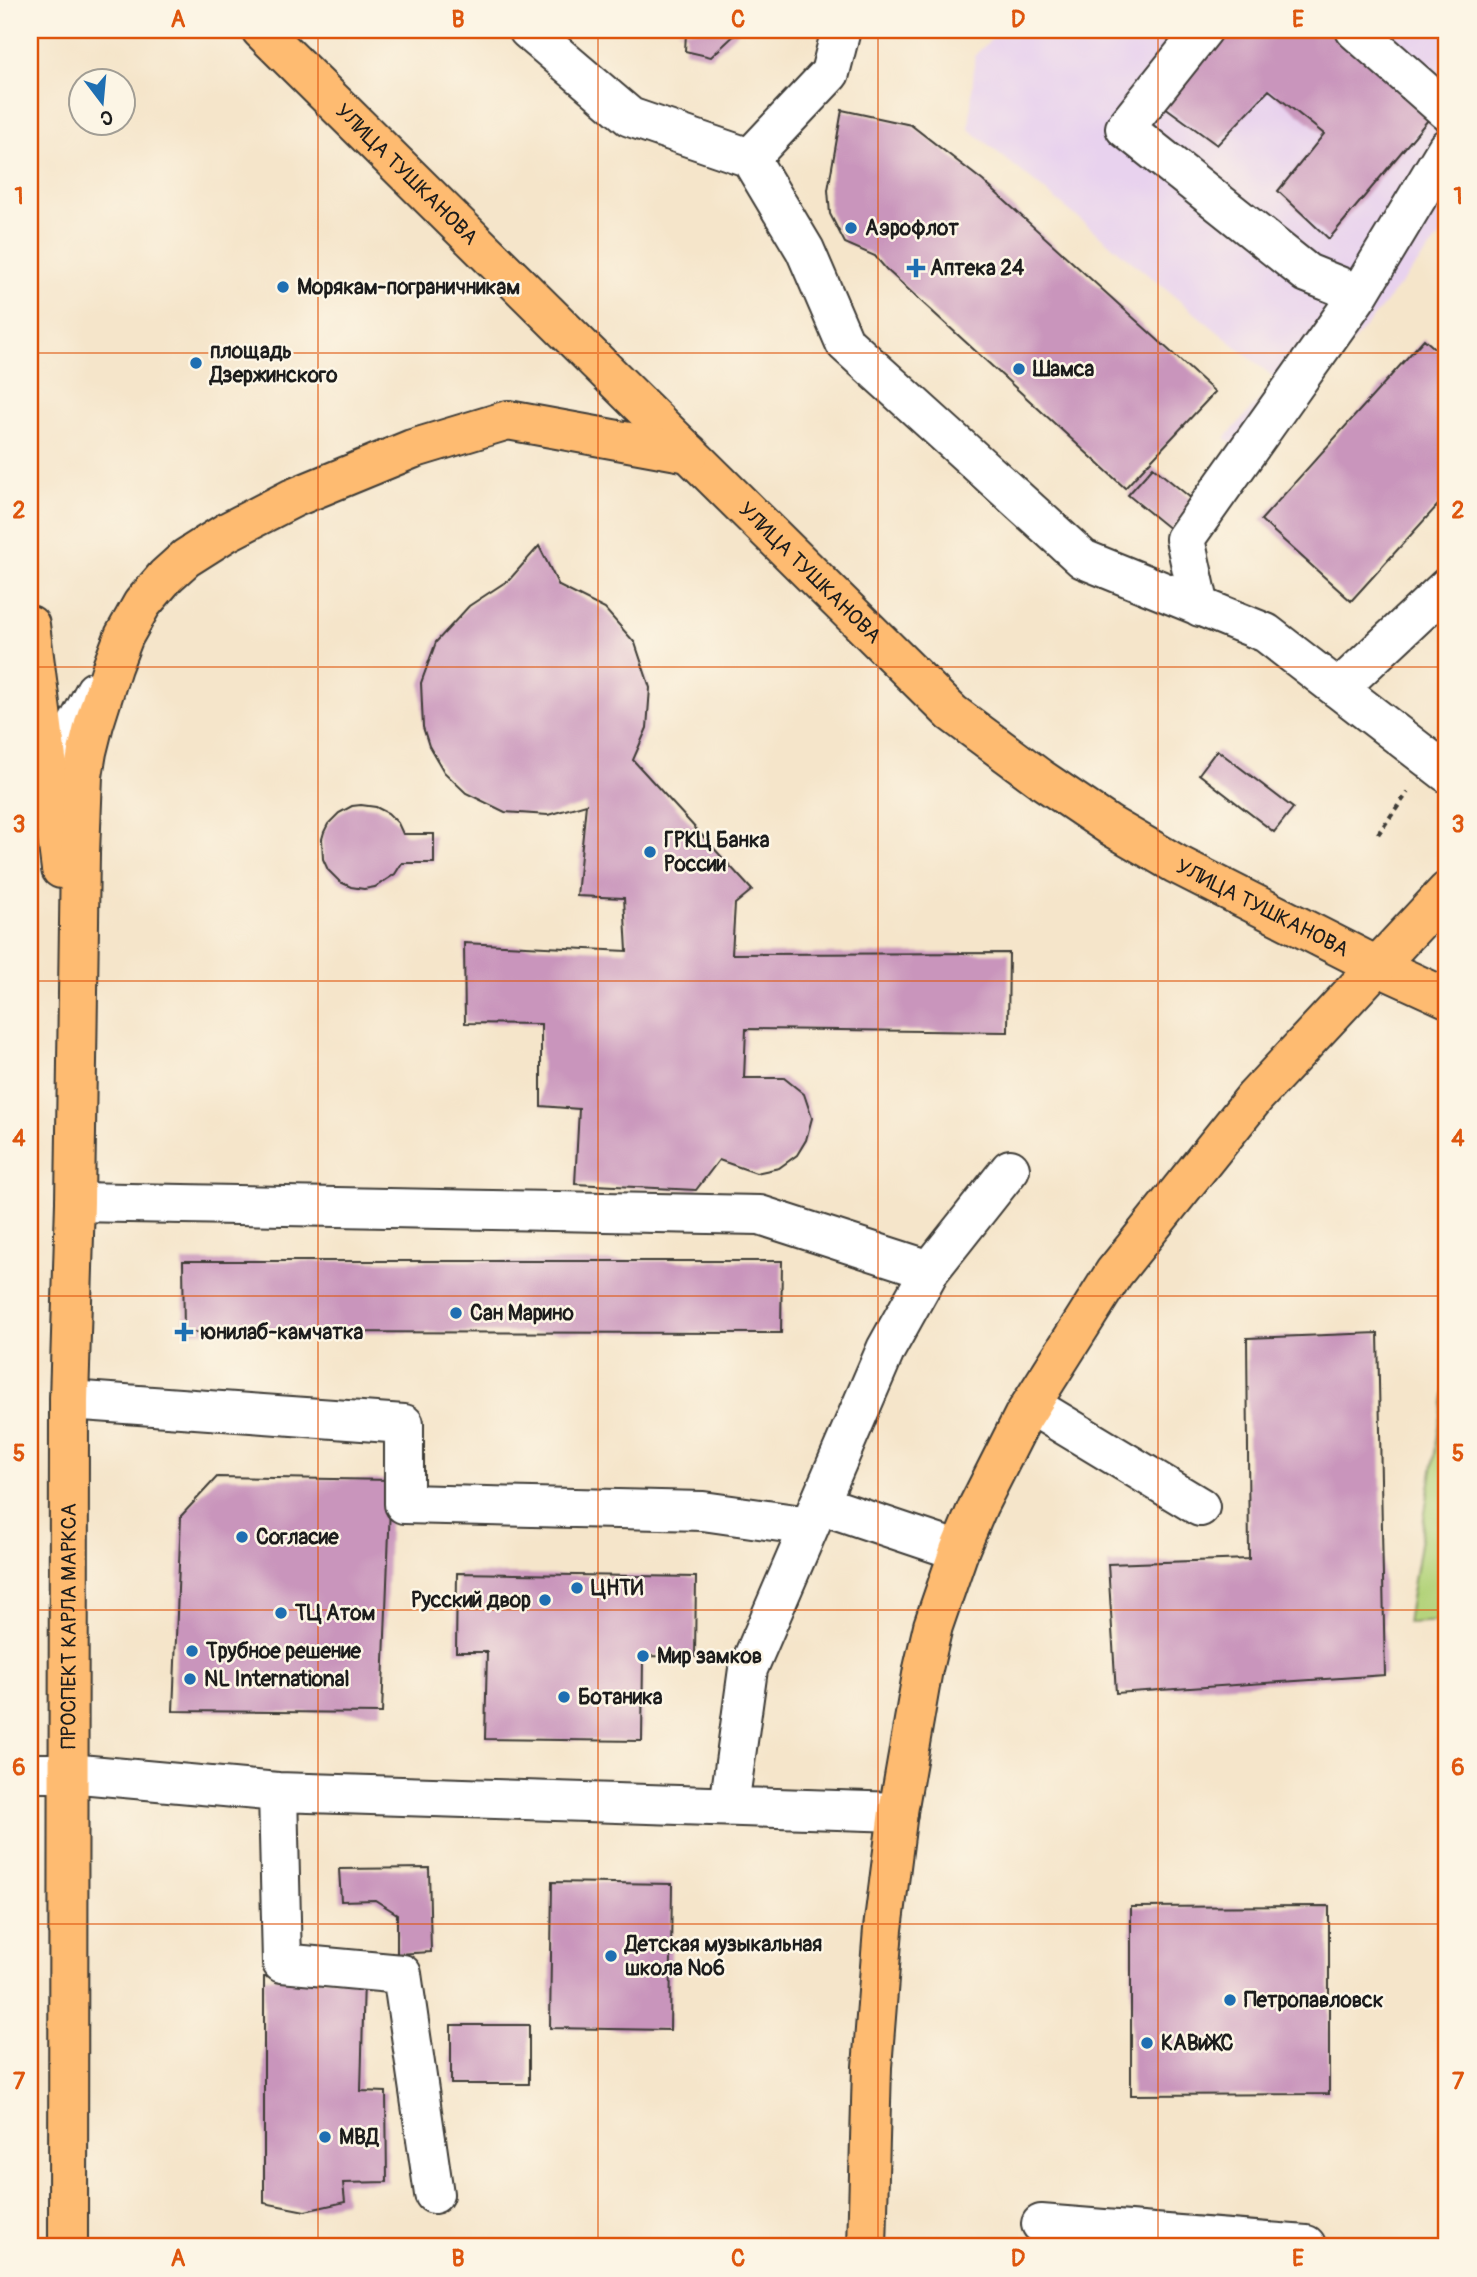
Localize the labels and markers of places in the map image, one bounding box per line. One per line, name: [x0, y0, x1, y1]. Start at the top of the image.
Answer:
place label: Аэрофлот: [865, 215, 959, 242]
marker: Аэрофлот: [843, 220, 859, 236]
place label: Аптека 24: [930, 255, 1025, 282]
marker: Аптека 24: [908, 260, 924, 276]
place label: Морякам-пограничникам: [297, 274, 520, 301]
marker: Морякам-пограничникам: [275, 279, 291, 295]
place label: площадь Дзержинского: [208, 338, 338, 389]
marker: площадь Дзержинского: [188, 355, 204, 371]
place label: Шамса: [1032, 356, 1094, 383]
marker: Шамса: [1011, 361, 1027, 377]
place label: ГРКЦ Банка России: [664, 827, 770, 878]
marker: ГРКЦ Банка России: [642, 844, 658, 860]
place label: Сан Марино: [470, 1300, 574, 1327]
marker: Сан Марино: [448, 1305, 464, 1321]
place label: юнилаб-камчатка: [200, 1319, 364, 1346]
marker: юнилаб-камчатка: [174, 1322, 194, 1342]
place label: Согласие: [256, 1524, 339, 1551]
marker: Согласие: [234, 1529, 250, 1545]
place label: ЦНТИ: [591, 1575, 644, 1602]
marker: ЦНТИ: [569, 1580, 585, 1596]
place label: Русский двор: [411, 1587, 531, 1614]
marker: Русский двор: [537, 1592, 553, 1608]
place label: ТЦ Атом: [294, 1600, 376, 1627]
marker: ТЦ Атом: [273, 1605, 289, 1621]
place label: Трубное решение: [205, 1638, 362, 1665]
marker: Трубное решение: [184, 1643, 200, 1659]
place label: Мир замков: [657, 1643, 762, 1670]
marker: Мир замков: [635, 1648, 651, 1664]
place label: NL International: [204, 1666, 349, 1693]
marker: NL International: [182, 1671, 198, 1687]
place label: Ботаника: [578, 1684, 663, 1711]
marker: Ботаника: [556, 1689, 572, 1705]
place label: Детская музыкальная школа №6: [623, 1931, 822, 1982]
marker: Детская музыкальная школа №6: [603, 1948, 619, 1964]
place label: Петропавловск: [1244, 1987, 1384, 2014]
marker: Петропавловск: [1222, 1992, 1238, 2008]
place label: КАВиЖС: [1161, 2030, 1234, 2057]
marker: КАВиЖС: [1139, 2035, 1155, 2051]
place label: МВД: [339, 2124, 380, 2151]
marker: МВД: [317, 2129, 333, 2145]

